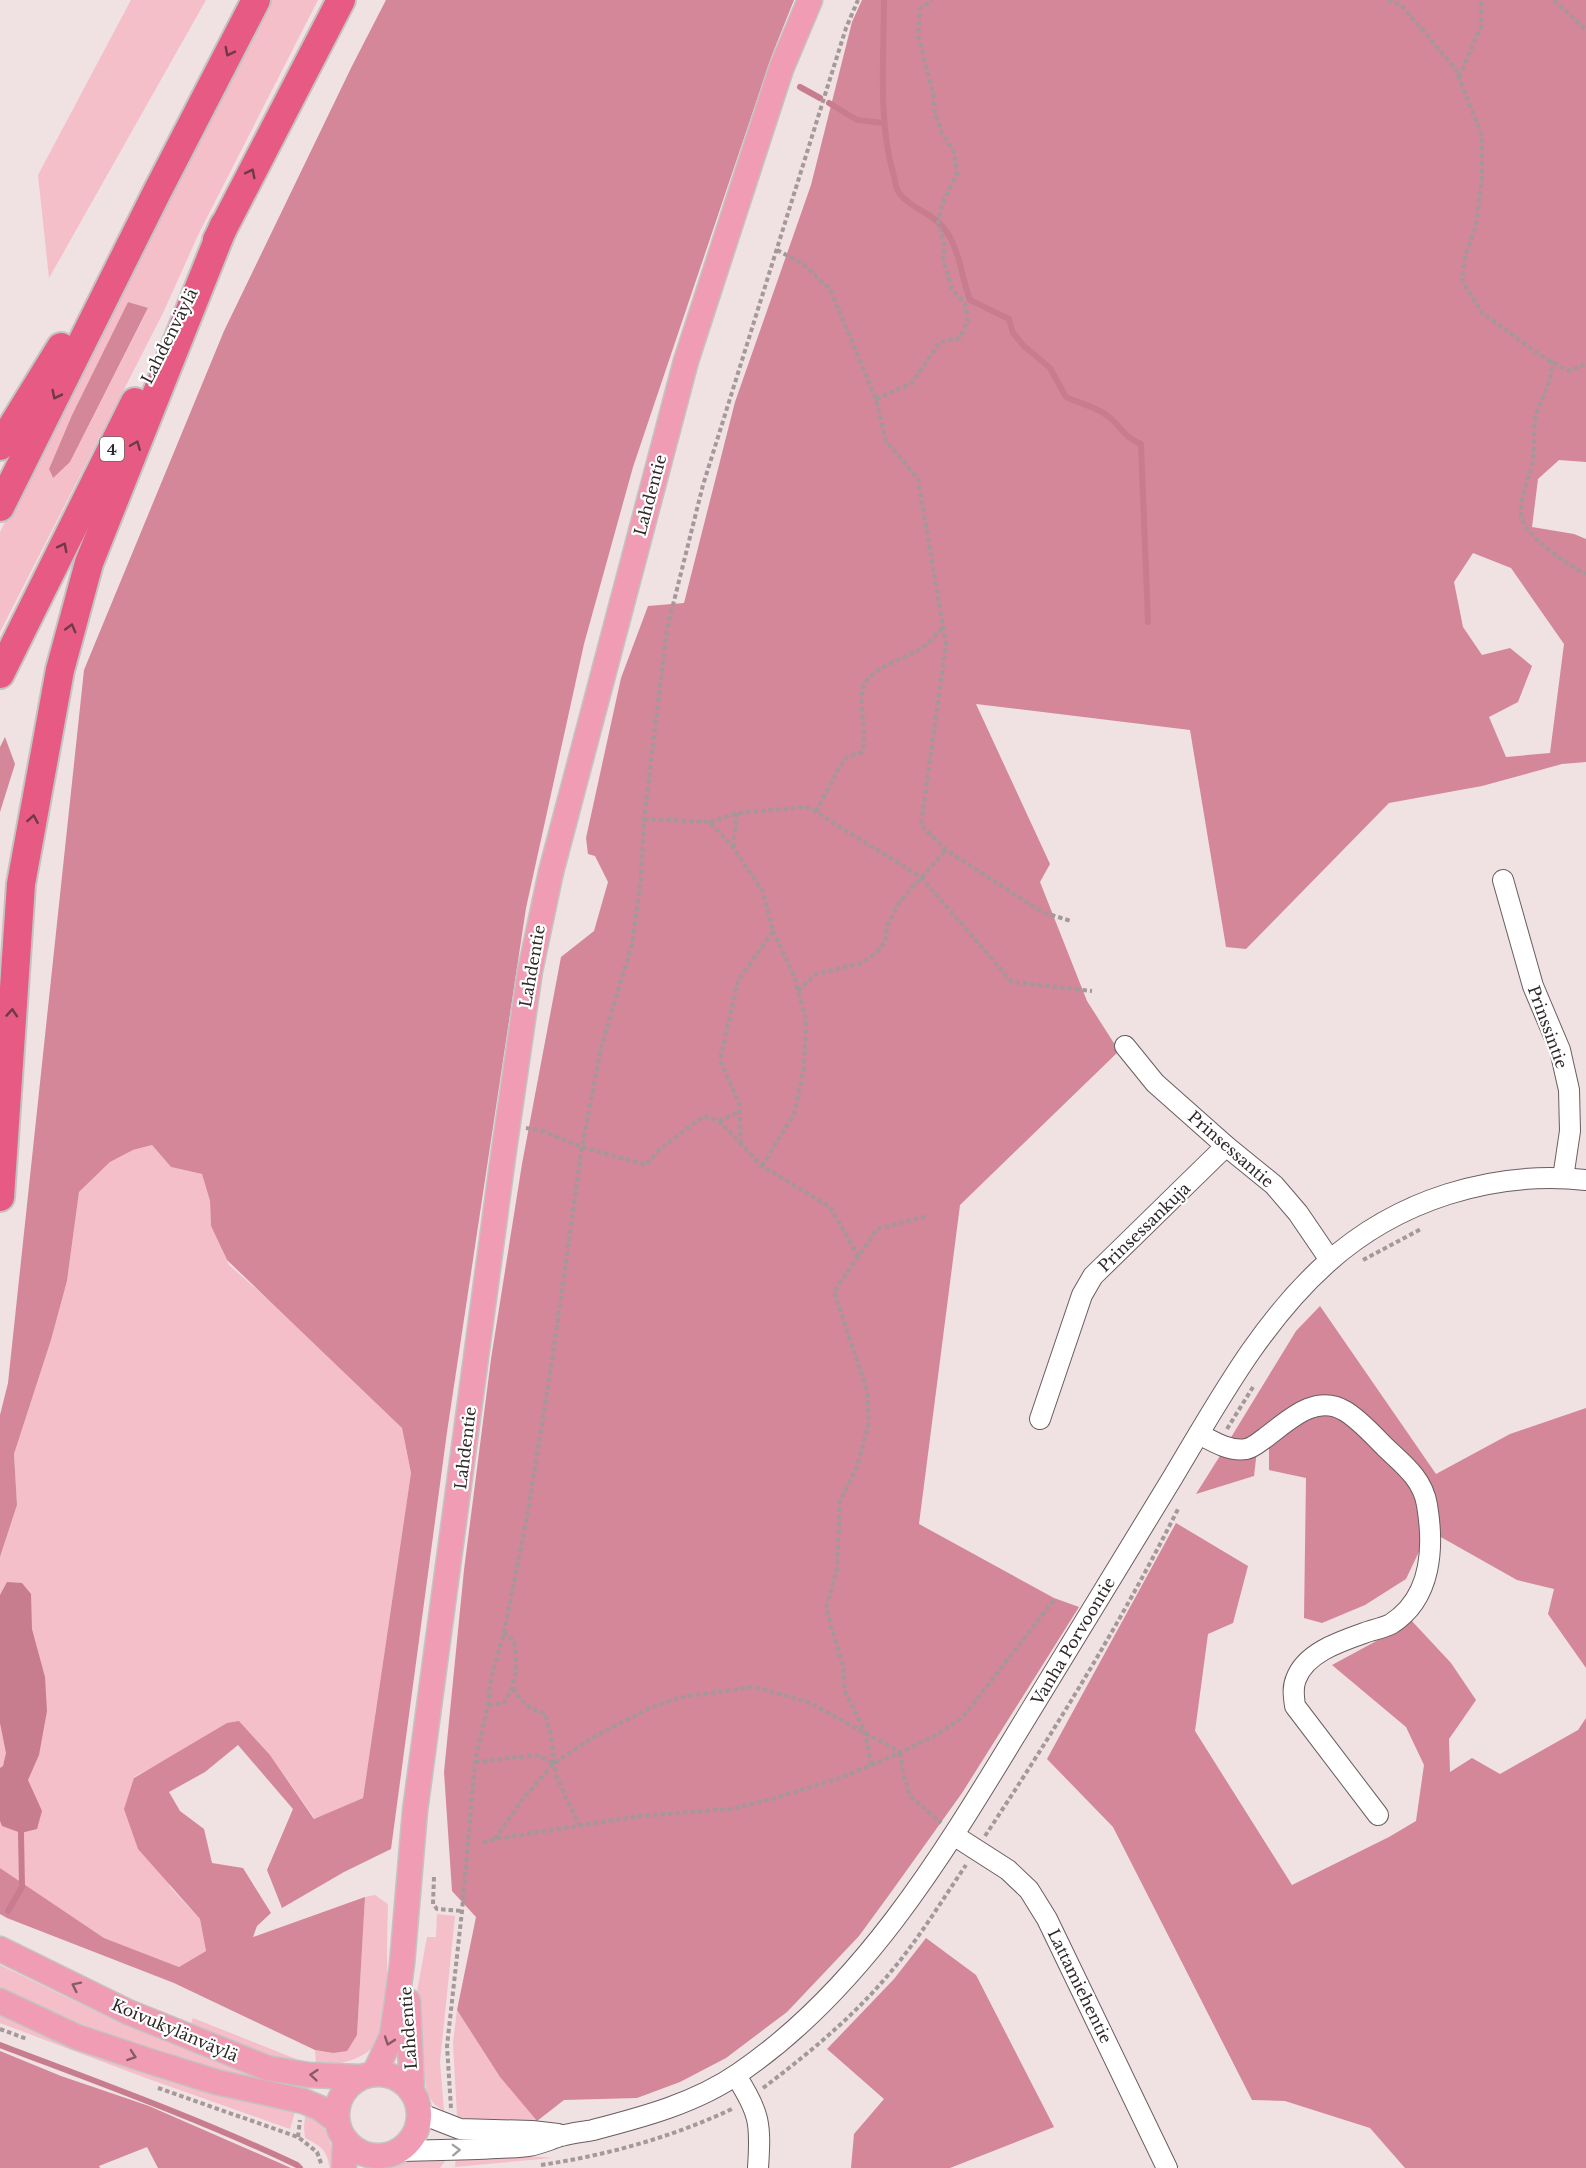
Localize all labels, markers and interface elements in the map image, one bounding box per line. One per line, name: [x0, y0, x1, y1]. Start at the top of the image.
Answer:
one-way arrow: [225, 46, 236, 56]
one-way arrow: [244, 168, 256, 179]
street label: Lahdenväylä: [136, 285, 202, 387]
one-way arrow: [51, 388, 63, 399]
road number: 4: [100, 437, 124, 461]
one-way arrow: [129, 440, 142, 451]
street label: Lahdentie: [630, 452, 670, 538]
one-way arrow: [56, 542, 67, 553]
one-way arrow: [64, 624, 77, 634]
one-way arrow: [26, 815, 38, 824]
street label: Lahdentie: [515, 923, 549, 1009]
street label: Prinssintie: [1524, 983, 1572, 1071]
one-way arrow: [5, 1009, 18, 1018]
street label: Prinsessantie: [1184, 1106, 1278, 1192]
street label: Prinsessankuja: [1094, 1178, 1194, 1276]
street label: Lahdentie: [450, 1406, 480, 1490]
street label: Vanha Porvoontie: [1026, 1573, 1119, 1710]
street label: Lattamiehentie: [1044, 1925, 1116, 2047]
one-way arrow: [71, 1982, 82, 1994]
street label: Lahdentie: [395, 1986, 421, 2070]
street label: Koivukylänväylä: [109, 1994, 241, 2066]
one-way arrow: [384, 2035, 397, 2046]
one-way arrow: [126, 2048, 137, 2061]
one-way arrow: [309, 2069, 318, 2082]
one-way arrow: [452, 2143, 461, 2156]

